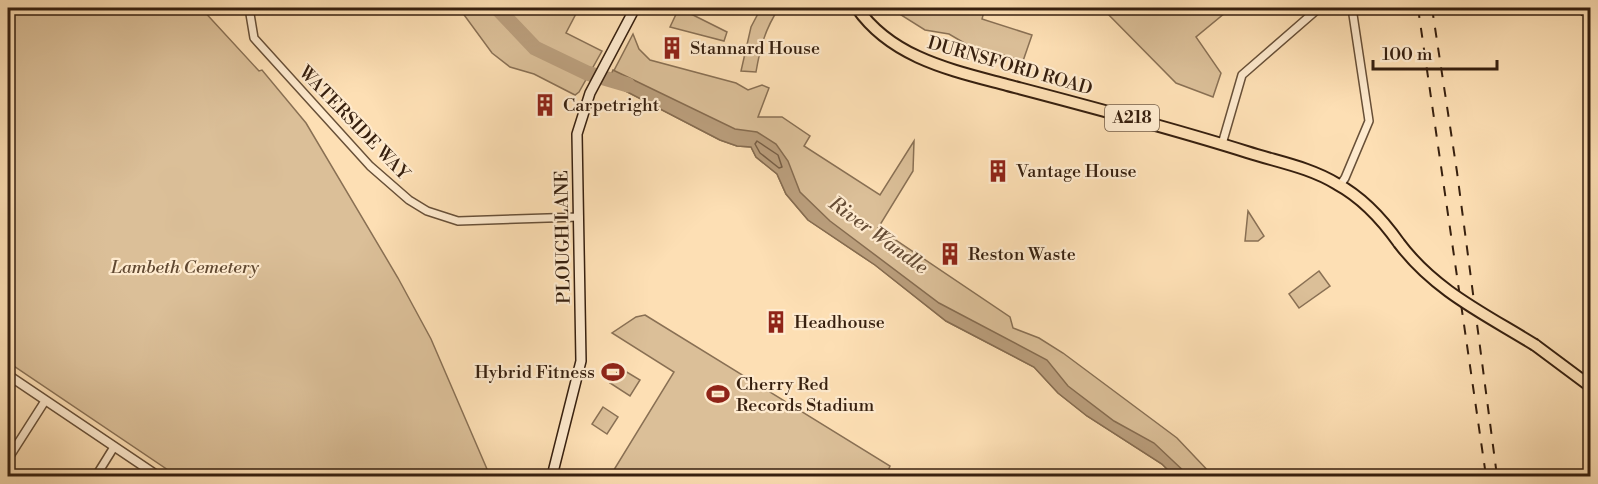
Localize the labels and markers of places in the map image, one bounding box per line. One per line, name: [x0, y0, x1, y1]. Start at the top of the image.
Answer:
building icon: Stannard House: [659, 35, 685, 61]
place label: Stannard House: [690, 37, 820, 60]
building icon: Carpetright: [532, 92, 558, 118]
place label: Carpetright: [563, 94, 660, 117]
building icon: Vantage House: [985, 158, 1011, 184]
place label: Vantage House: [1015, 160, 1137, 183]
building icon: Reston Waste: [937, 241, 963, 267]
place label: Reston Waste: [968, 243, 1076, 266]
building icon: Headhouse: [763, 309, 789, 335]
place label: Headhouse: [794, 311, 885, 334]
sports icon: Hybrid Fitness: [600, 359, 626, 385]
place label: Hybrid Fitness: [474, 361, 595, 384]
place label: Cherry Red Records Stadium: [736, 373, 875, 417]
sports icon: Cherry Red Records Stadium: [705, 381, 731, 407]

